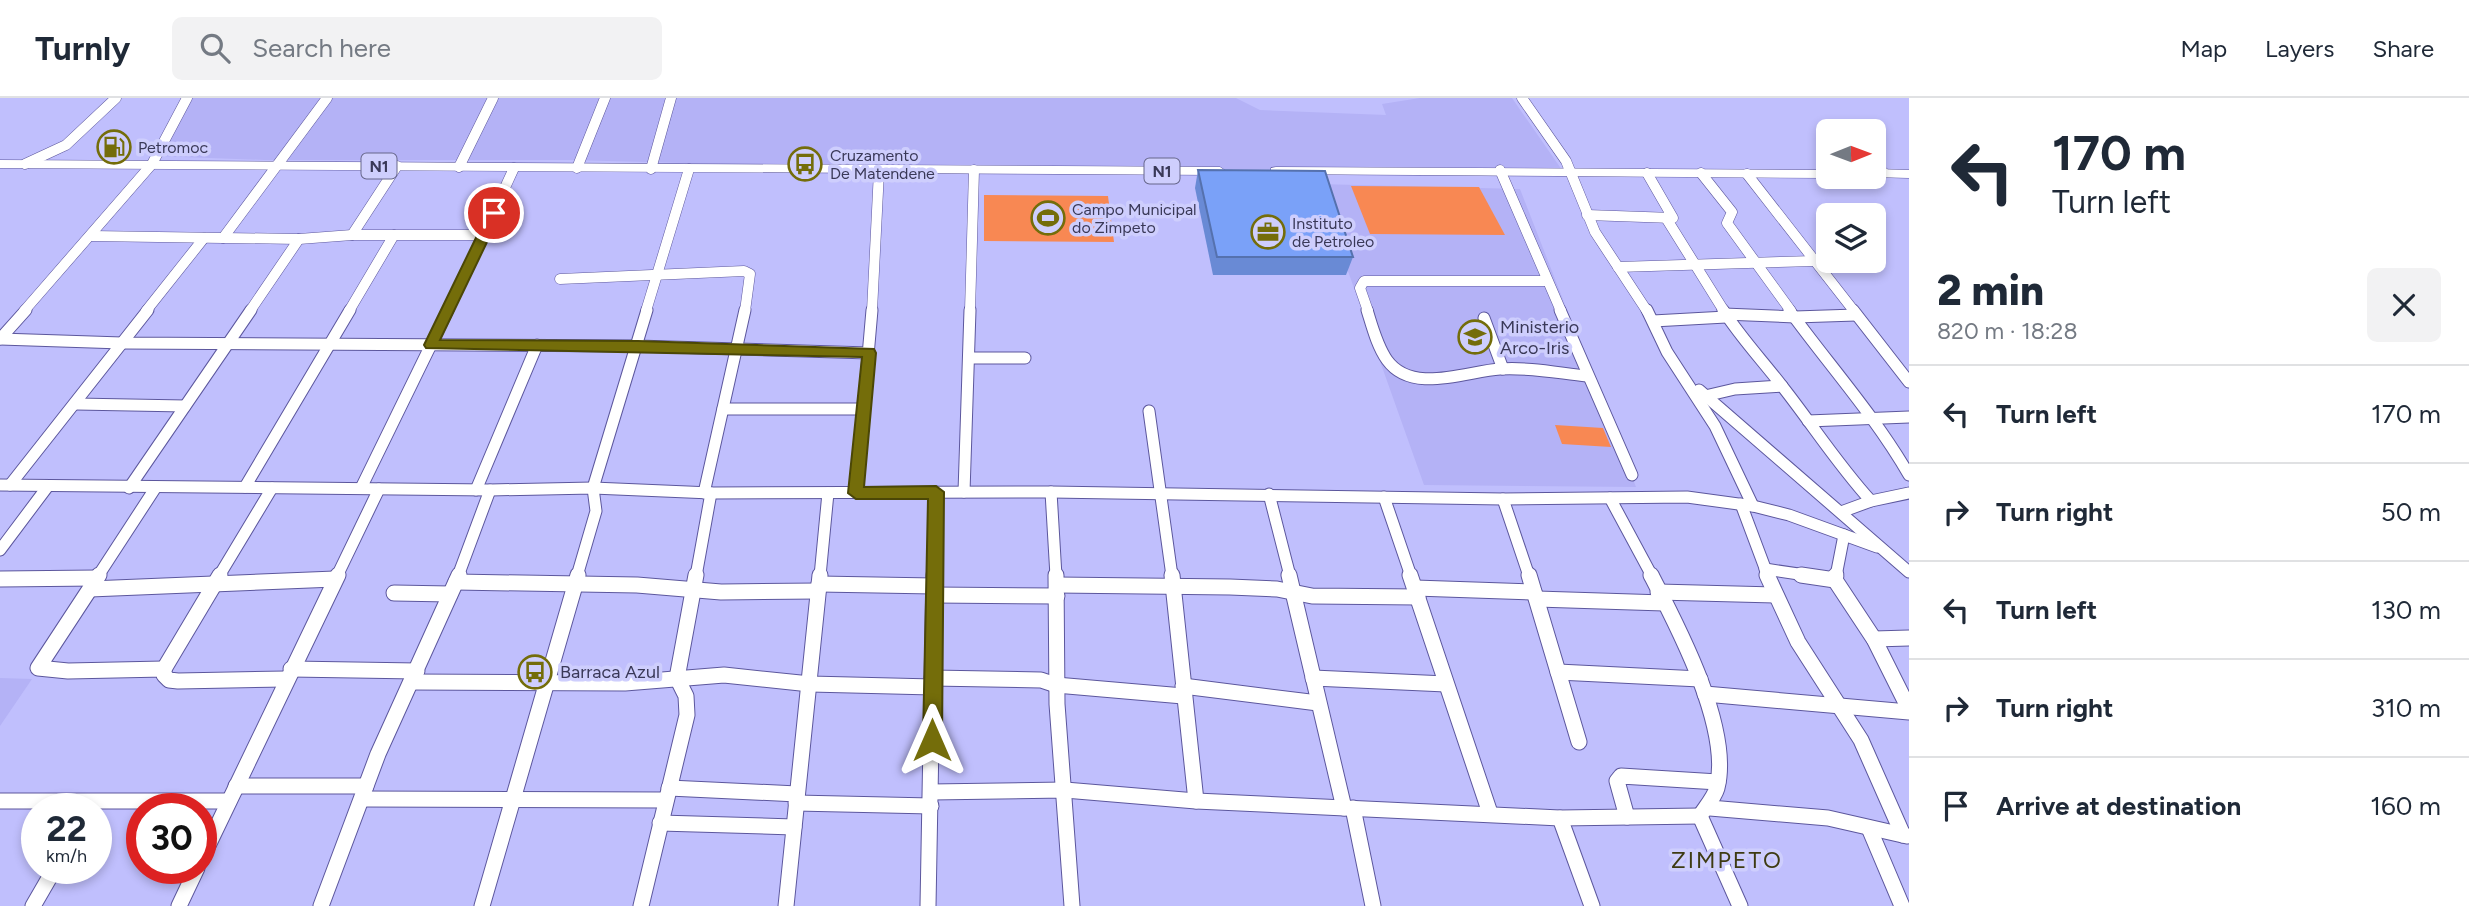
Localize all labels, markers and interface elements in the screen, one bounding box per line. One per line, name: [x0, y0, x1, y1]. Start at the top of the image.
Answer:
search box: [172, 17, 662, 80]
text: Turnly: [35, 29, 130, 68]
icon: search: [196, 29, 234, 67]
text: Search here: [252, 32, 391, 64]
text: Map: [2180, 34, 2227, 63]
text: Layers: [2265, 34, 2334, 63]
text: Share: [2372, 34, 2434, 63]
north arrow: [1816, 119, 1886, 189]
map controls: [1816, 119, 1886, 273]
text: 170 m: [2052, 123, 2186, 182]
icon: left: [1937, 126, 2028, 217]
fuel station icon: Petromoc: [95, 128, 133, 166]
place label: Petromoc: [138, 138, 208, 157]
bus stop icon: Cruzamento De Matendene: [786, 145, 824, 183]
place label: Cruzamento De Matendene: [830, 146, 935, 183]
road number: N1: [362, 153, 396, 178]
road number: N1: [1144, 158, 1180, 184]
pin: [464, 183, 524, 243]
text: Turn left: [2052, 183, 2171, 221]
icon: arrive: [475, 194, 513, 232]
sports icon: Campo Municipal do Zimpeto: [1029, 199, 1067, 237]
place label: Campo Municipal do Zimpeto: [1072, 200, 1197, 237]
button: layers: [1816, 203, 1886, 273]
office icon: Instituto de Petroleo: [1249, 213, 1287, 251]
place label: Instituto de Petroleo: [1292, 214, 1374, 251]
text: 2 min: [1937, 265, 2044, 316]
button: close: [2367, 268, 2441, 342]
place label: Ministerio Arco-Iris: [1500, 316, 1579, 359]
text: 820 m · 18:28: [1937, 317, 2078, 345]
school or university icon: Ministerio Arco-Iris: [1456, 318, 1494, 356]
icon: left: [1937, 395, 1975, 433]
text: Turn left: [1996, 398, 2097, 430]
text: 170 m: [2371, 398, 2441, 430]
icon: right: [1937, 493, 1975, 531]
text: Turn right: [1996, 496, 2113, 528]
text: 50 m: [2381, 496, 2441, 528]
icon: left: [1937, 591, 1975, 629]
text: Turn left: [1996, 594, 2097, 626]
text: 130 m: [2371, 594, 2441, 626]
bus stop icon: Barraca Azul: [516, 653, 554, 691]
place label: Barraca Azul: [560, 661, 660, 683]
icon: right: [1937, 689, 1975, 727]
text: Turn right: [1996, 692, 2113, 724]
text: 310 m: [2371, 692, 2441, 724]
position arrow: [895, 703, 969, 777]
icon: arrive: [1937, 787, 1975, 825]
text: Arrive at destination: [1996, 790, 2241, 822]
text: 160 m: [2370, 790, 2441, 822]
speed limit sign: 30: [126, 793, 217, 884]
text: 22: [46, 808, 87, 850]
text: km/h: [46, 845, 87, 867]
district label: ZIMPETO: [1671, 846, 1783, 874]

